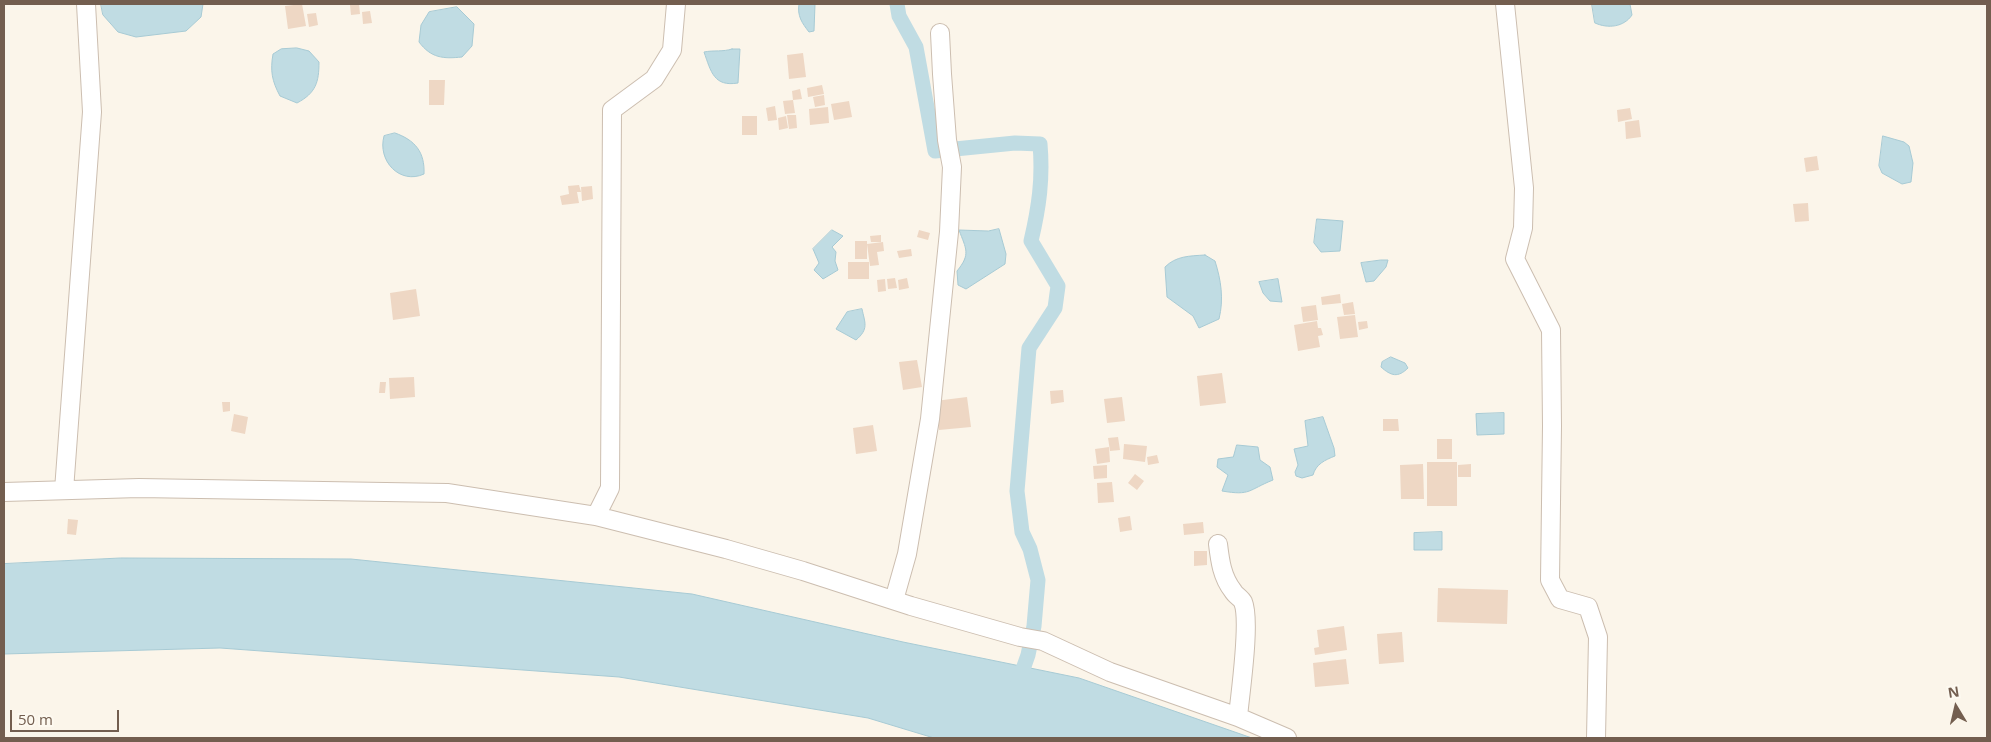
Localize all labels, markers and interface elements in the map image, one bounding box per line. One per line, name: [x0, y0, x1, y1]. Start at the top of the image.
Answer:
text: N: [1946, 681, 1961, 702]
north arrow: [1931, 682, 1981, 732]
scale bar: [12, 700, 121, 732]
text: 50 m: [18, 709, 53, 729]

